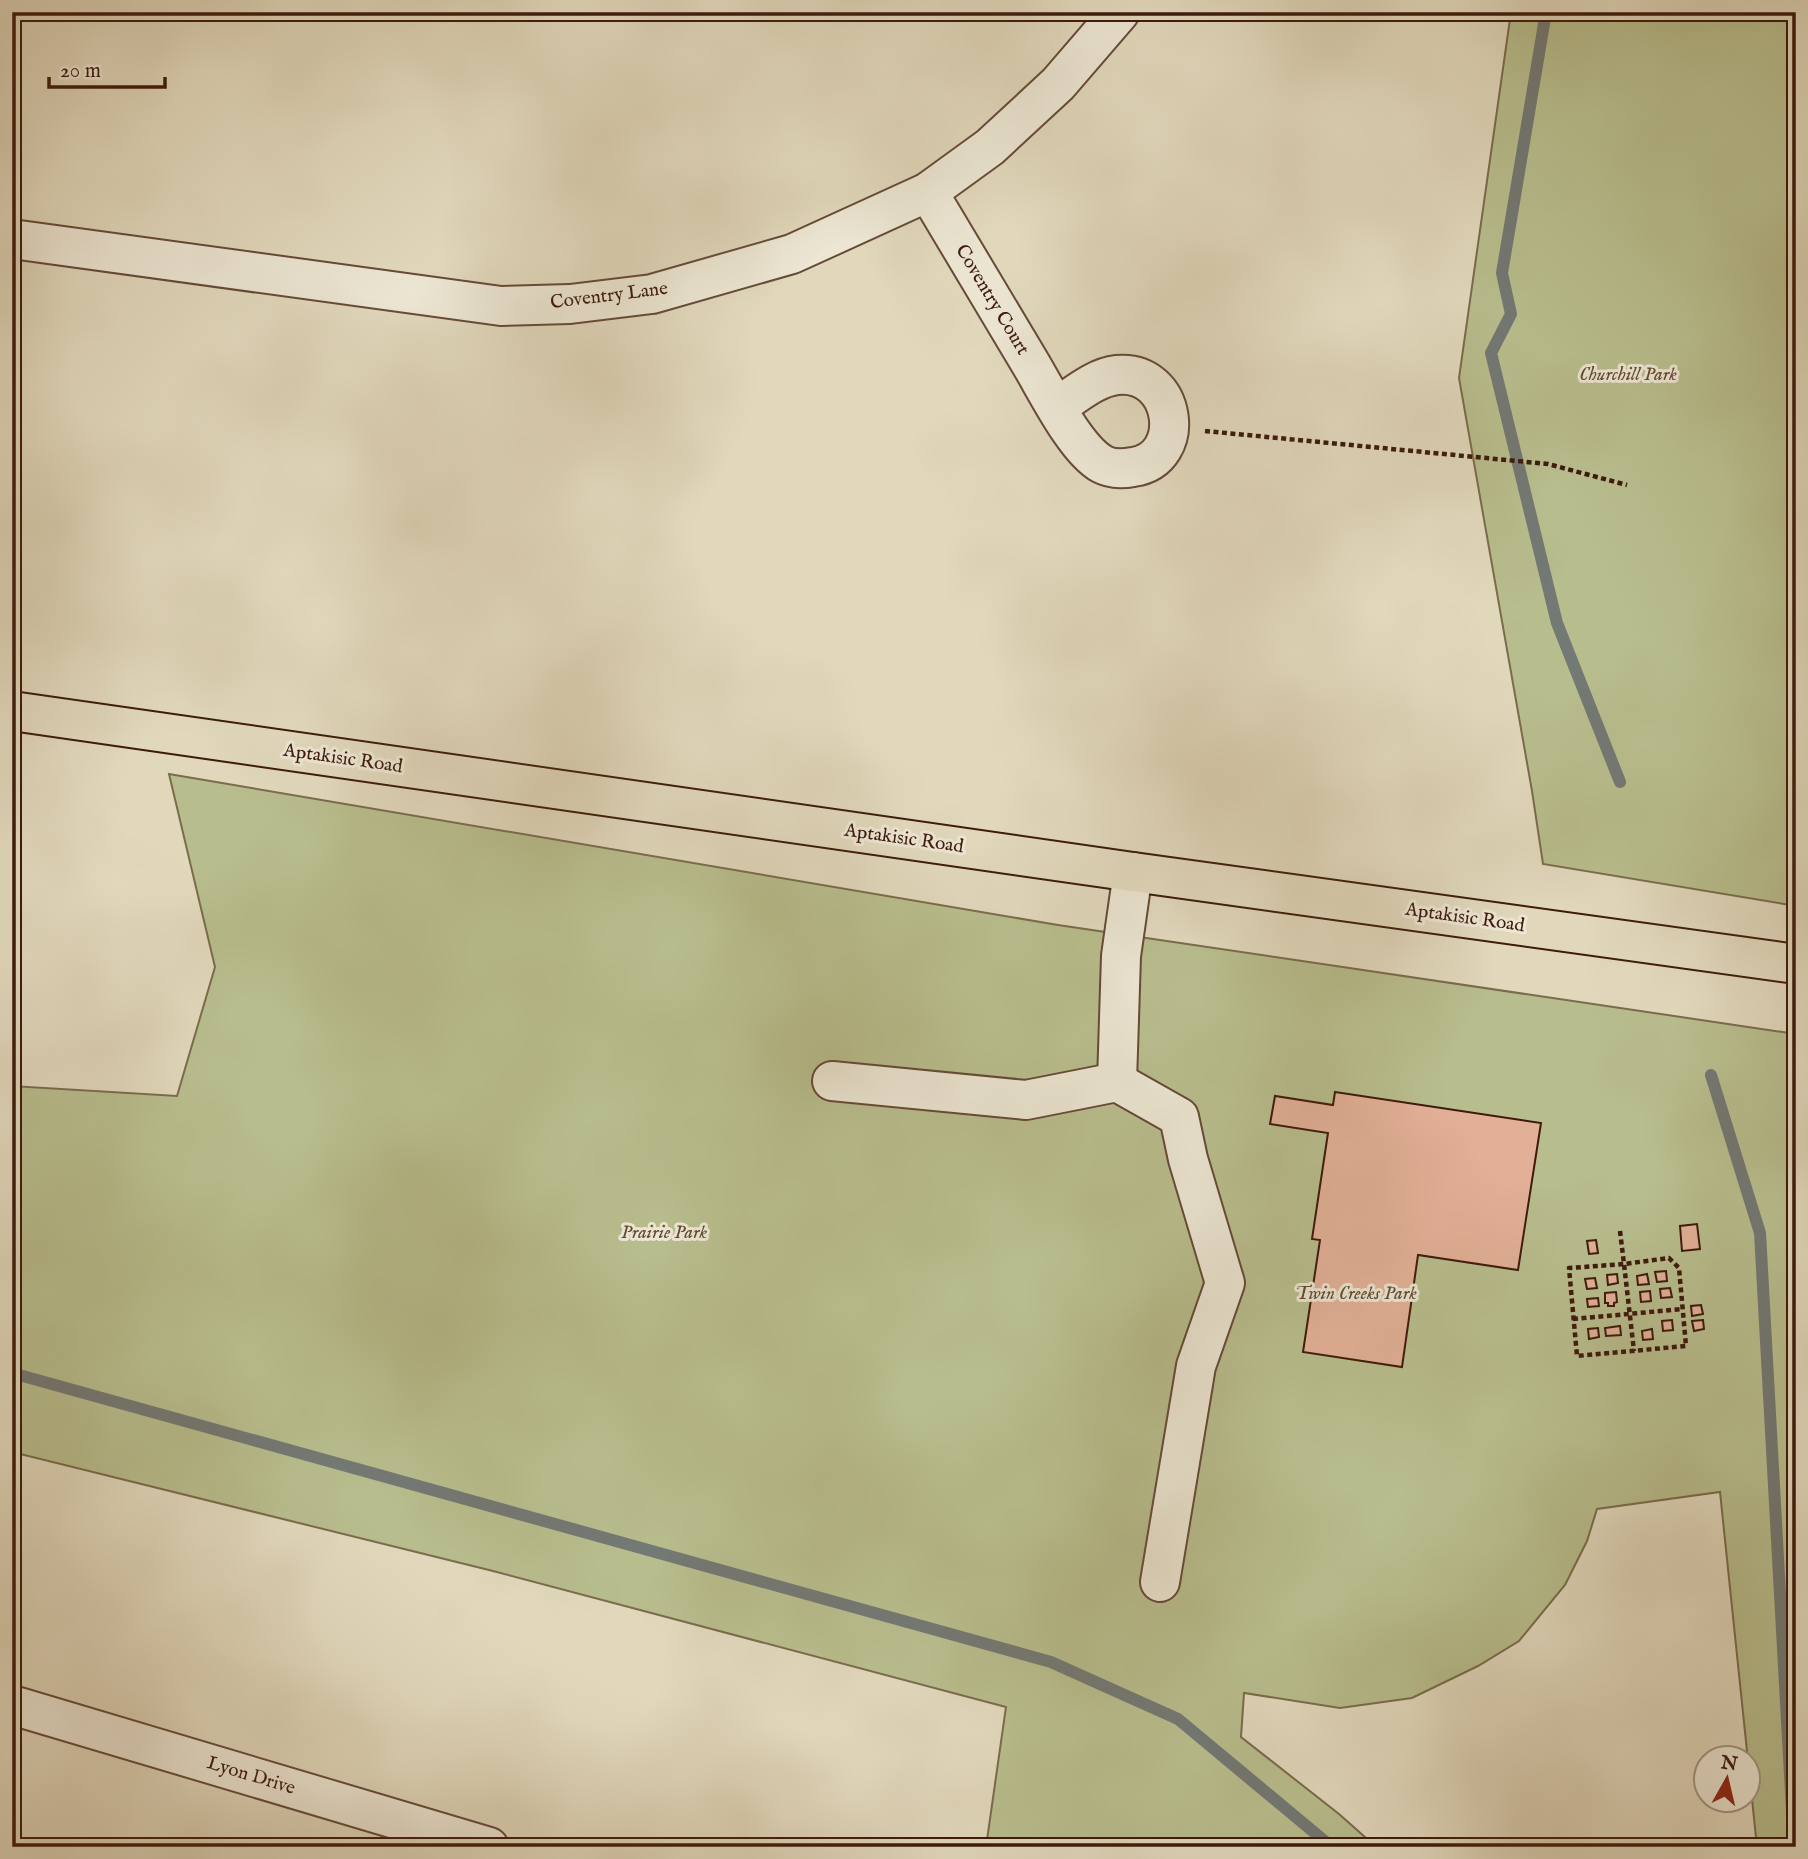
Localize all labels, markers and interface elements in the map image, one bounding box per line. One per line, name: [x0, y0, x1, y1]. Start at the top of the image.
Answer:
scale bar: [49, 46, 164, 90]
text: 20 m: [60, 58, 101, 85]
street label: Coventry Court: [950, 240, 1035, 360]
street label: Coventry Lane: [549, 277, 669, 315]
park label: Churchill Park: [1579, 363, 1677, 387]
street label: Aptakisic Road: [281, 739, 405, 779]
street label: Aptakisic Road: [842, 819, 966, 859]
street label: Aptakisic Road: [1403, 898, 1527, 938]
park label: Prairie Park: [621, 1221, 707, 1245]
park label: Twin Creeks Park: [1295, 1282, 1417, 1306]
north arrow: [1692, 1744, 1762, 1814]
street label: Lyon Drive: [204, 1751, 298, 1801]
text: N: [1718, 1751, 1739, 1777]

